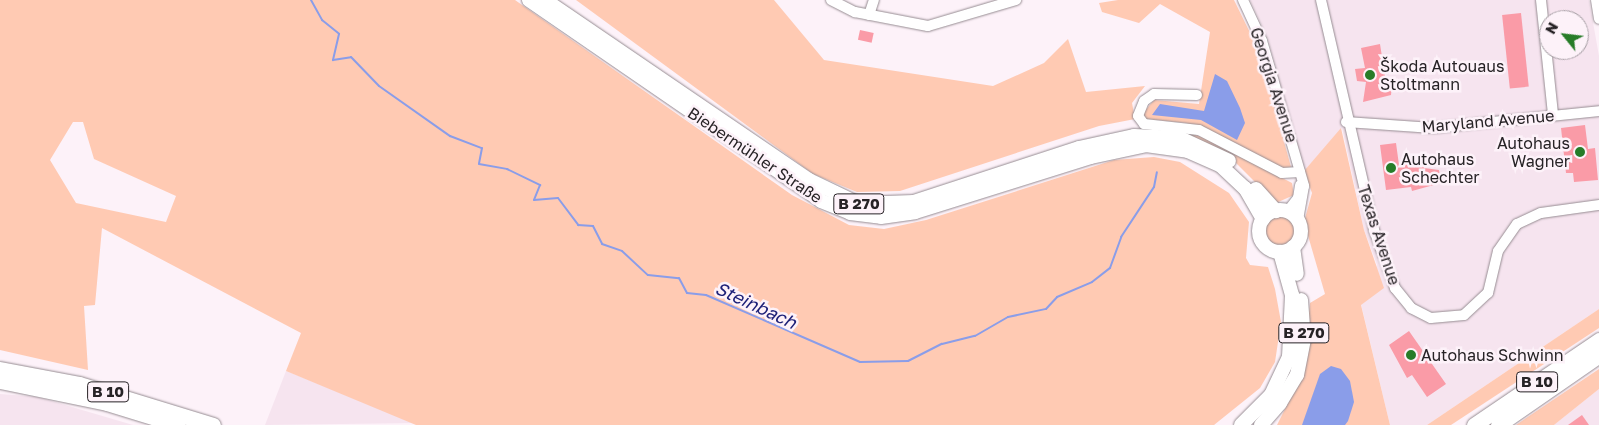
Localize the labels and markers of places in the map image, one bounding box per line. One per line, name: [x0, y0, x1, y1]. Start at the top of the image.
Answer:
place label: Škoda Autouaus Stoltmann: [1380, 56, 1504, 94]
marker: Škoda Autouaus Stoltmann: [1364, 69, 1376, 81]
place label: Autohaus Wagner: [1497, 133, 1570, 171]
marker: Autohaus Wagner: [1574, 146, 1586, 158]
place label: Autohaus Schechter: [1401, 149, 1479, 187]
marker: Autohaus Schechter: [1385, 162, 1397, 174]
place label: Autohaus Schwinn: [1421, 345, 1564, 365]
marker: Autohaus Schwinn: [1405, 349, 1417, 361]

